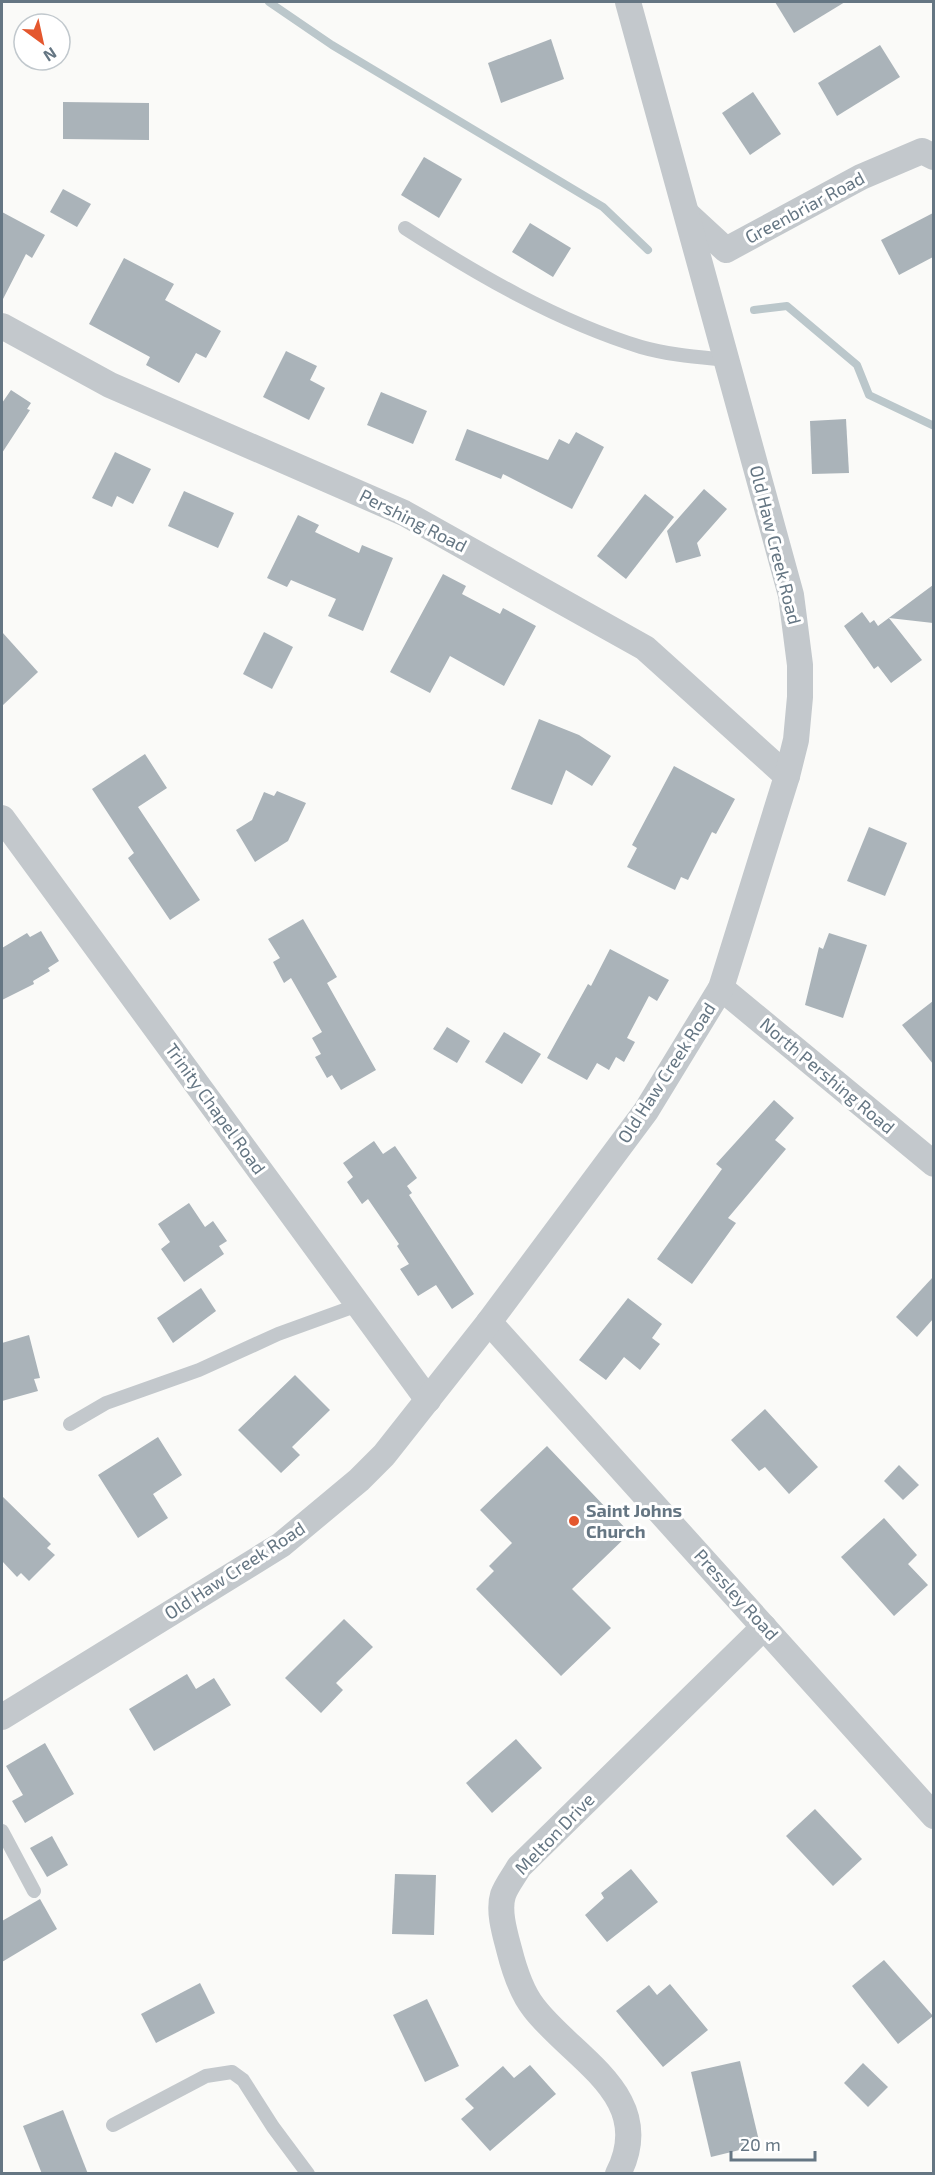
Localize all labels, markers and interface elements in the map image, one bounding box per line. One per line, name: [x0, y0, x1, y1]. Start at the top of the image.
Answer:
north arrow: [12, 12, 72, 72]
text: N: [40, 44, 60, 66]
street label: Greenbriar Road: [741, 166, 868, 248]
street label: Old Haw Creek Road: [746, 463, 806, 627]
street label: Pershing Road: [356, 484, 471, 557]
street label: Old Haw Creek Road: [613, 998, 720, 1147]
street label: North Pershing Road: [756, 1013, 899, 1138]
street label: Trinity Chapel Road: [161, 1039, 271, 1178]
place label: Saint Johns Church: [586, 1499, 682, 1542]
marker: Saint Johns Church: [567, 1514, 581, 1528]
street label: Old Haw Creek Road: [160, 1517, 309, 1624]
street label: Pressley Road: [690, 1544, 783, 1644]
street label: Melton Drive: [510, 1788, 599, 1879]
scale bar: [731, 2124, 815, 2162]
text: 20 m: [740, 2133, 781, 2155]

